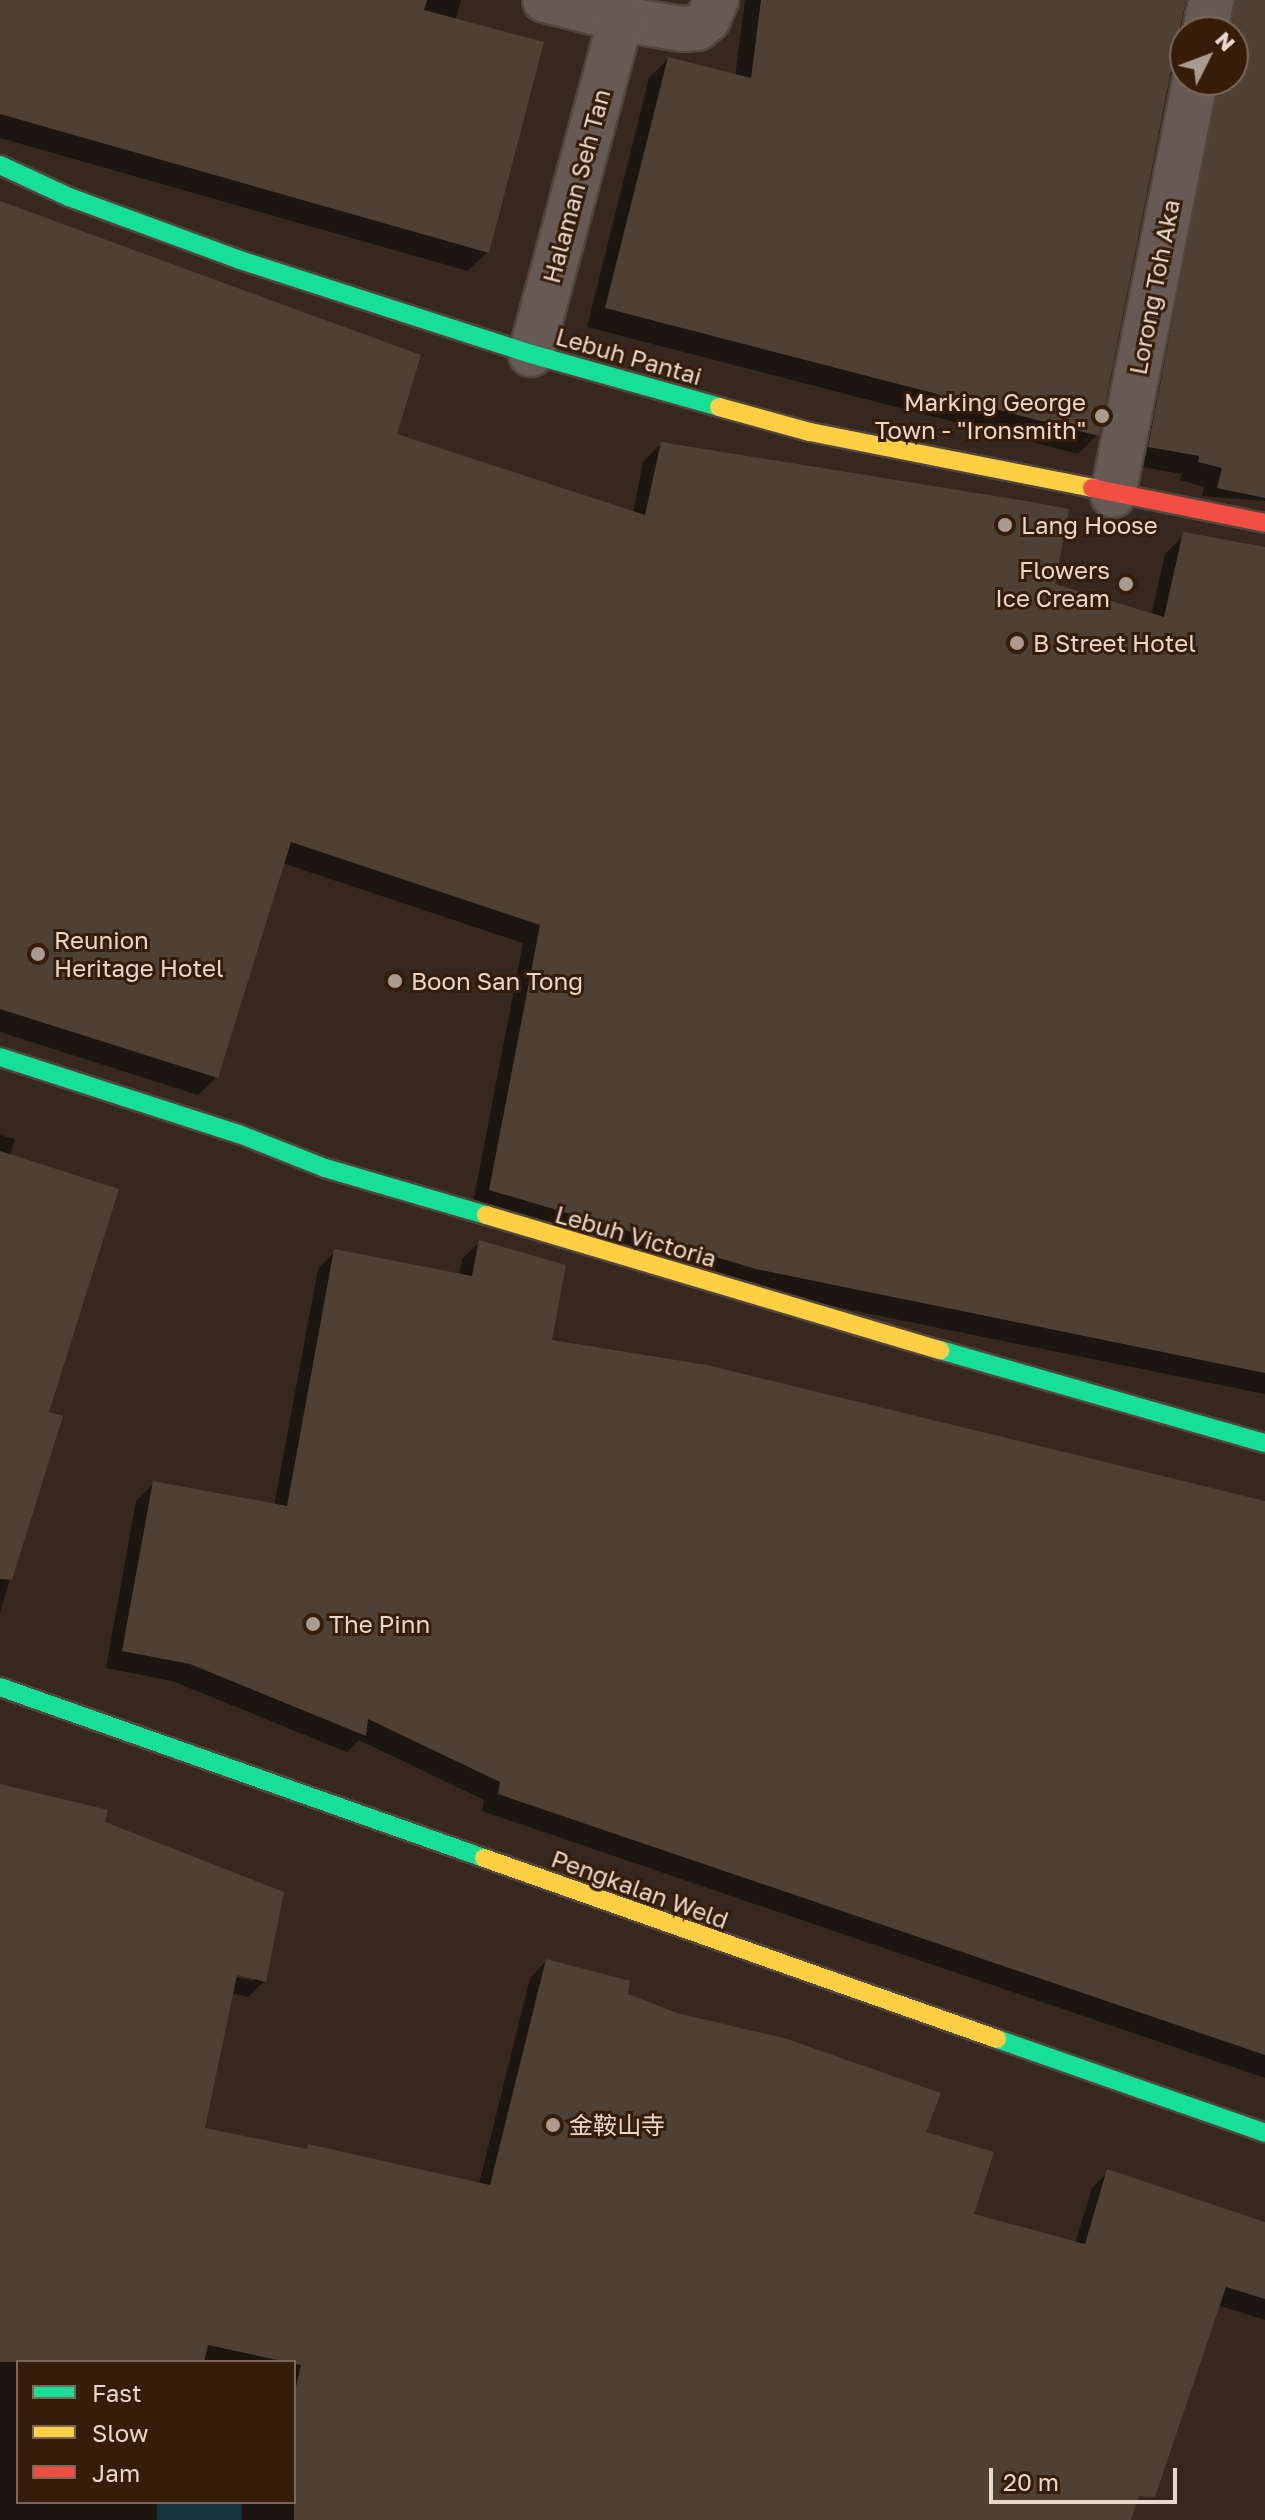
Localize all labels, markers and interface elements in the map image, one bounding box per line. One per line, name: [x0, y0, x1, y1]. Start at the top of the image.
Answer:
north arrow: [1169, 16, 1249, 96]
text: N: [1210, 26, 1241, 56]
street label: Halaman Seh Tan: [536, 86, 616, 286]
street label: Lorong Toh Aka: [1123, 197, 1185, 377]
street label: Lebuh Pantai: [553, 321, 705, 391]
place label: Marking George Town - "Ironsmith": [875, 388, 1086, 444]
marker: Marking George Town - "Ironsmith": [1093, 407, 1111, 425]
place label: Lang Hoose: [1021, 511, 1158, 539]
marker: Lang Hoose: [996, 516, 1014, 534]
place label: Flowers Ice Cream: [995, 556, 1110, 612]
marker: Flowers Ice Cream: [1117, 575, 1135, 593]
place label: B Street Hotel: [1033, 629, 1196, 657]
marker: B Street Hotel: [1008, 634, 1026, 652]
place label: Reunion Heritage Hotel: [54, 926, 224, 982]
marker: Reunion Heritage Hotel: [29, 945, 47, 963]
place label: Boon San Tong: [411, 967, 583, 995]
marker: Boon San Tong: [386, 972, 404, 990]
street label: Lebuh Victoria: [552, 1199, 720, 1273]
place label: The Pinn: [329, 1610, 430, 1638]
marker: The Pinn: [304, 1615, 322, 1633]
street label: Pengkalan Weld: [548, 1844, 732, 1934]
place label: 金鞍山寺: [569, 2111, 665, 2139]
marker: 金鞍山寺: [544, 2116, 562, 2134]
legend: [16, 2360, 296, 2504]
text: Fast: [92, 2378, 142, 2407]
text: Slow: [92, 2418, 148, 2447]
scale bar: [993, 2452, 1181, 2502]
text: Jam: [92, 2458, 140, 2487]
text: 20 m: [1003, 2467, 1059, 2496]

